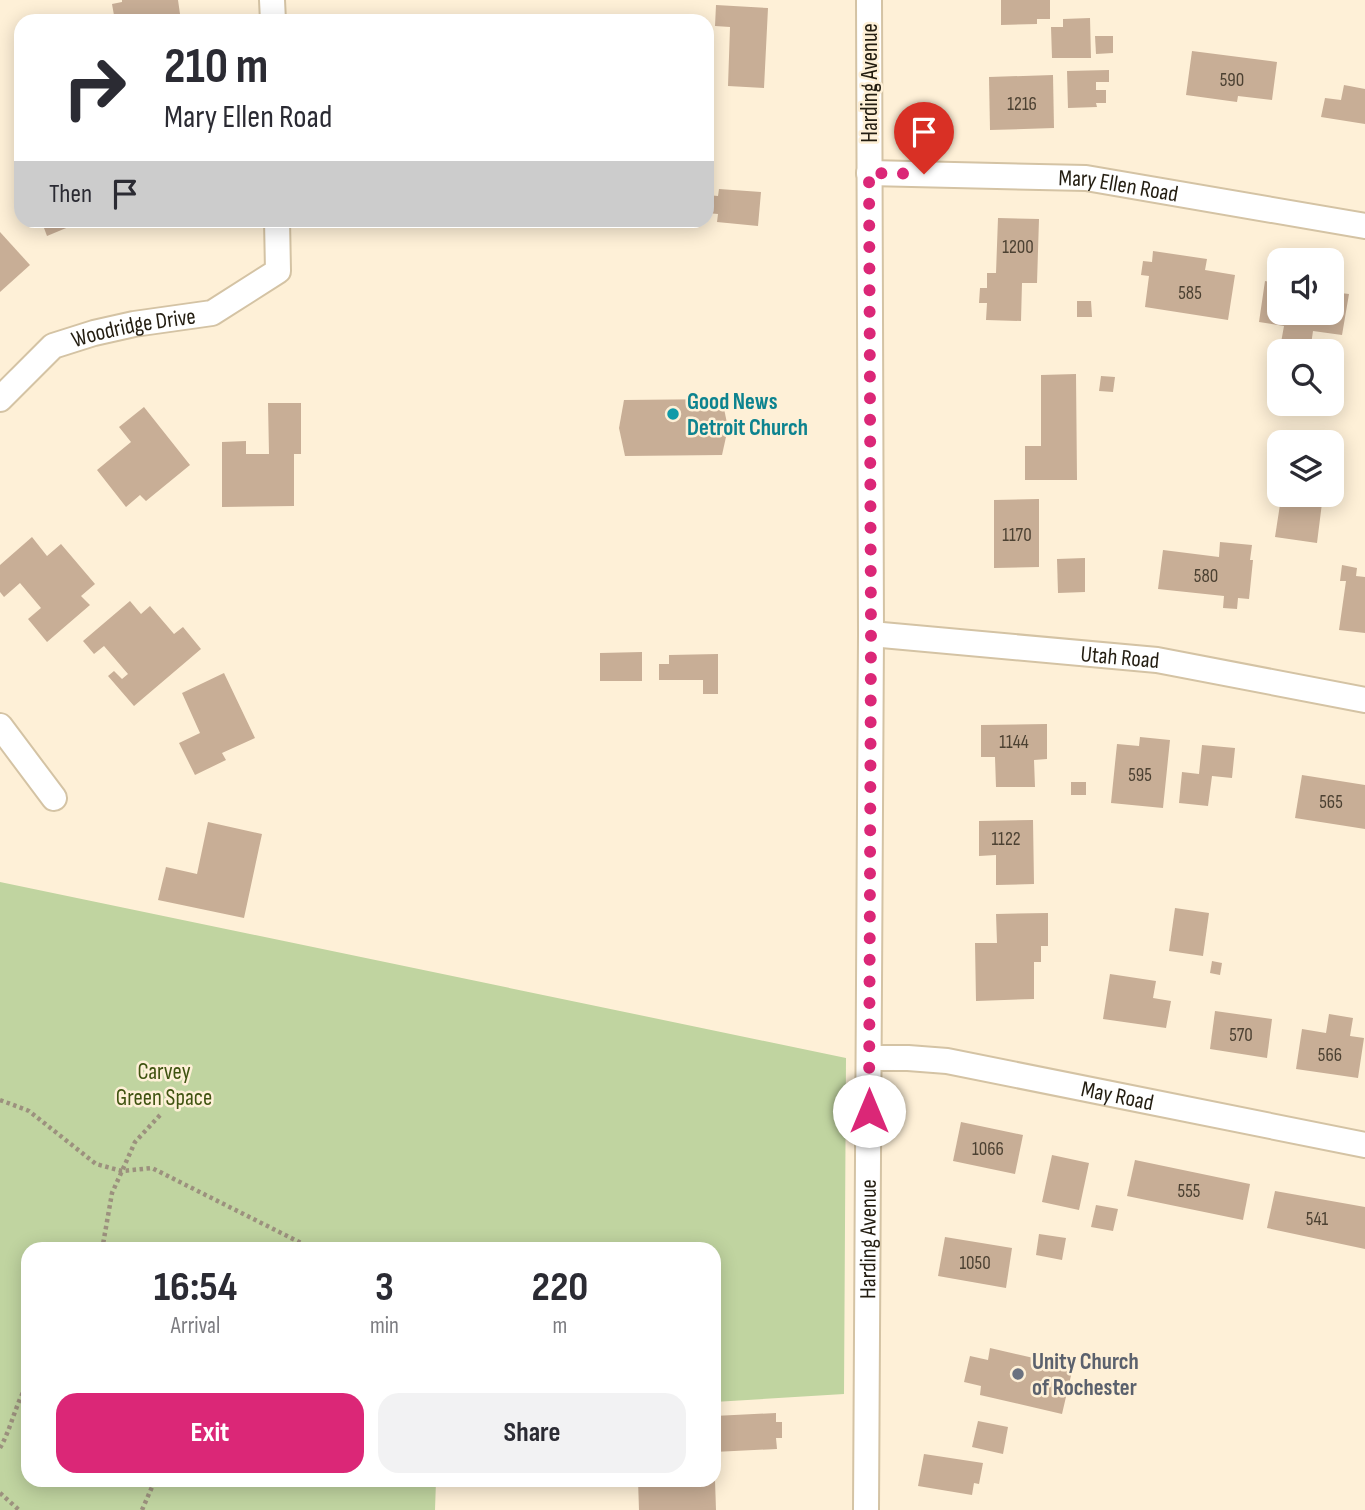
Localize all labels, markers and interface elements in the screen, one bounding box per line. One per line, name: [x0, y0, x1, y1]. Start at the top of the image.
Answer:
street label: Harding Avenue: [856, 23, 884, 143]
text: 210 m: [164, 38, 268, 97]
icon: right: [49, 42, 140, 133]
house number: 590: [1220, 69, 1244, 92]
house number: 1216: [1007, 93, 1037, 116]
text: Mary Ellen Road: [164, 98, 332, 137]
pin: [894, 102, 954, 174]
icon: arrive: [905, 113, 943, 151]
street label: Mary Ellen Road: [1058, 164, 1180, 209]
icon: arrive: [106, 175, 144, 213]
text: Then: [49, 179, 92, 210]
house number: 1200: [1002, 236, 1034, 259]
map controls: [1267, 248, 1344, 507]
button: sound: [1267, 248, 1344, 325]
house number: 585: [1178, 282, 1202, 305]
street label: Woodridge Drive: [68, 302, 198, 354]
button: search: [1267, 339, 1344, 416]
place label: Good News Detroit Church: [687, 388, 808, 442]
marker: Good News Detroit Church: [665, 406, 681, 422]
button: layers: [1267, 430, 1344, 507]
house number: 1170: [1002, 524, 1032, 547]
house number: 580: [1194, 565, 1218, 588]
street label: Utah Road: [1079, 640, 1161, 675]
house number: 1144: [999, 731, 1029, 754]
house number: 595: [1128, 764, 1152, 787]
house number: 565: [1319, 791, 1343, 814]
house number: 1122: [991, 828, 1021, 851]
house number: 570: [1229, 1024, 1253, 1047]
house number: 566: [1318, 1044, 1342, 1067]
park label: Carvey Green Space: [116, 1058, 212, 1112]
position arrow: [832, 1074, 906, 1148]
street label: May Road: [1079, 1075, 1156, 1117]
house number: 1066: [972, 1138, 1004, 1161]
street label: Harding Avenue: [854, 1179, 883, 1299]
house number: 555: [1178, 1180, 1200, 1203]
house number: 541: [1306, 1208, 1329, 1231]
house number: 1050: [959, 1252, 991, 1275]
text: 16:54: [154, 1262, 237, 1313]
text: 3: [375, 1262, 394, 1313]
text: 220: [532, 1262, 588, 1313]
text: Arrival: [171, 1312, 220, 1340]
text: min: [370, 1312, 399, 1340]
text: m: [553, 1312, 567, 1340]
place label: Unity Church of Rochester: [1032, 1348, 1139, 1402]
marker: Unity Church of Rochester: [1010, 1366, 1026, 1382]
button: Exit: [56, 1393, 364, 1473]
button: Share: [378, 1393, 686, 1473]

